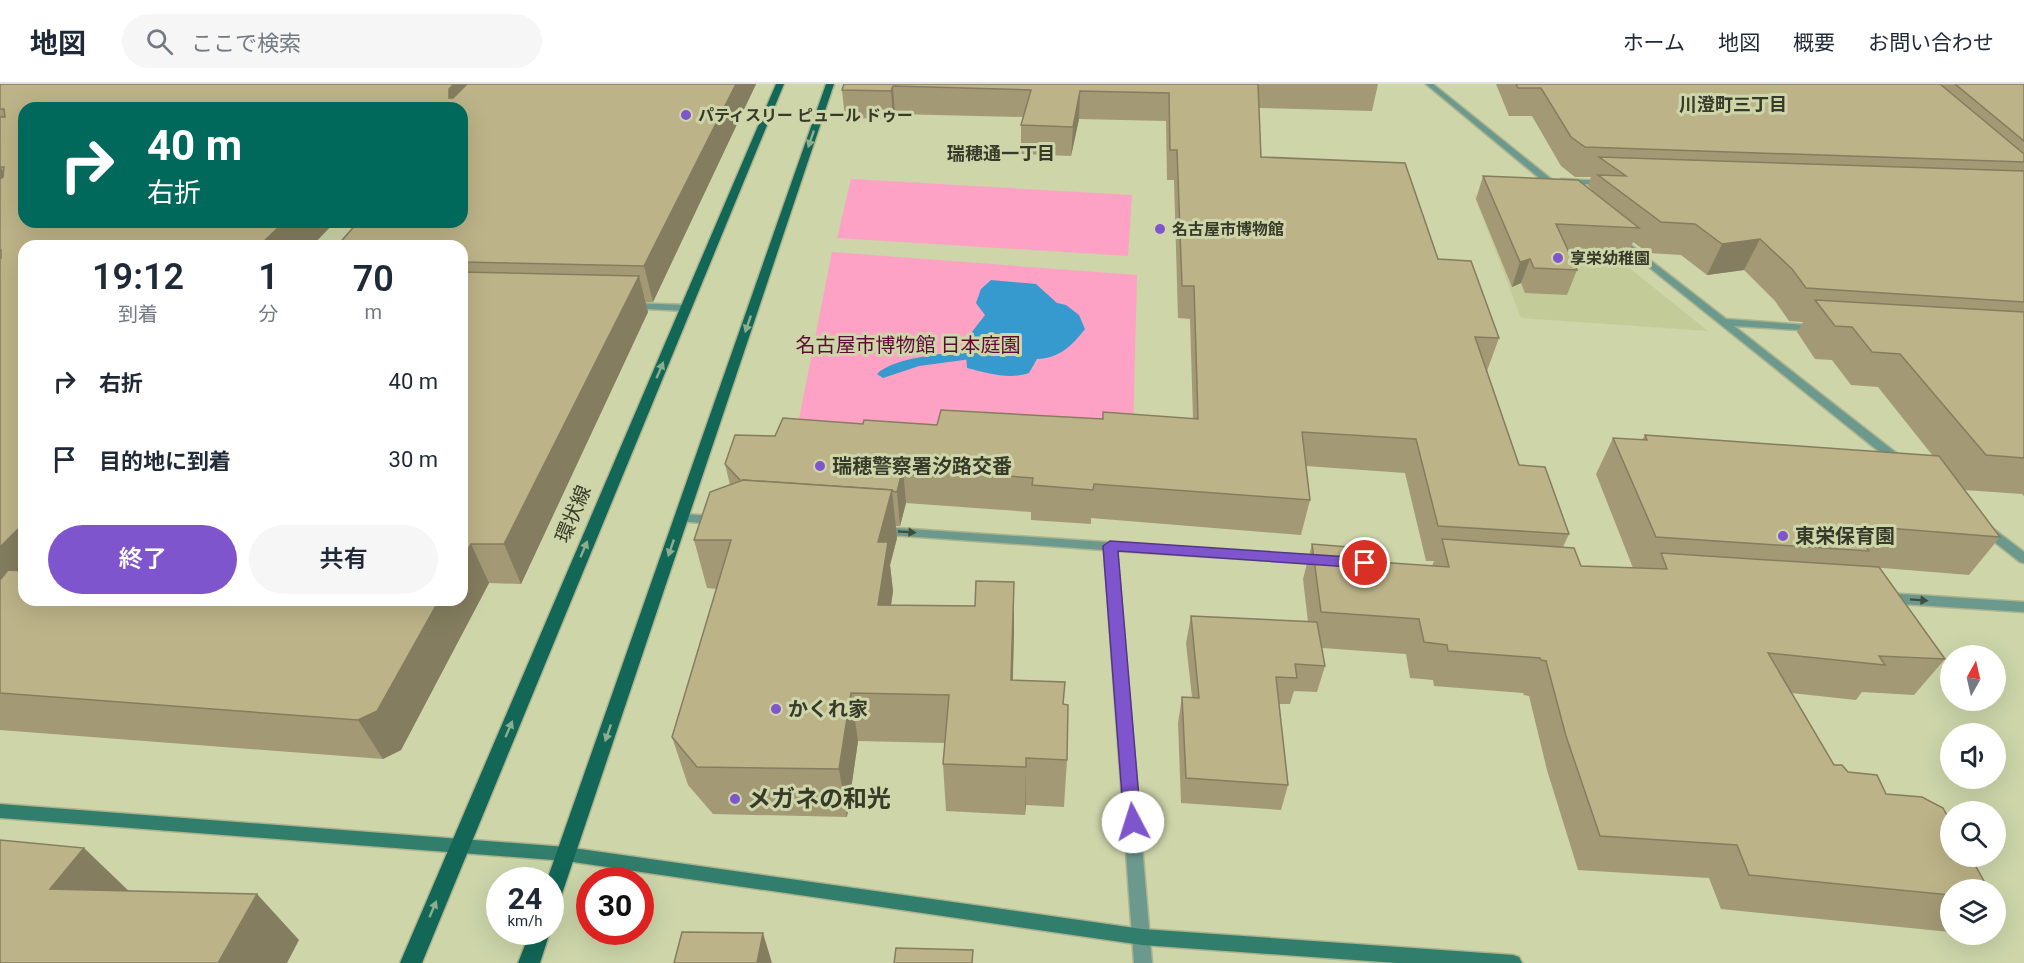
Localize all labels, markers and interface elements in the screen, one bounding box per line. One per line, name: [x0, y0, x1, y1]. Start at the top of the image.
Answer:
search box: [122, 14, 542, 68]
icon: search: [143, 25, 176, 58]
text: 地図: [30, 27, 86, 60]
text: ここで検索: [191, 31, 301, 56]
text: ホーム: [1623, 31, 1685, 55]
text: 地図: [1718, 31, 1760, 55]
text: 概要: [1793, 31, 1835, 55]
text: お問い合わせ: [1868, 31, 1994, 55]
district label: 川澄町三丁目: [1679, 94, 1787, 115]
place label: パティスリー ピュール ドゥー: [698, 106, 913, 125]
marker: パティスリー ピュール ドゥー: [679, 108, 693, 122]
text: 40 m: [147, 121, 242, 170]
icon: right: [48, 126, 126, 204]
one-way arrow: [806, 130, 816, 148]
district label: 瑞穂通一丁目: [947, 143, 1055, 164]
text: 右折: [147, 177, 201, 209]
place label: 名古屋市博物館: [1172, 220, 1284, 239]
marker: 名古屋市博物館: [1153, 222, 1167, 236]
place label: 享栄幼稚園: [1570, 249, 1650, 268]
marker: 享栄幼稚園: [1551, 251, 1565, 265]
text: 19:12: [92, 256, 184, 298]
text: 1: [258, 256, 279, 298]
text: 70: [353, 258, 394, 300]
text: m: [365, 300, 382, 324]
text: 到着: [118, 302, 158, 326]
text: 分: [258, 302, 278, 326]
one-way arrow: [742, 315, 752, 333]
park label: 名古屋市博物館 日本庭園: [796, 333, 1020, 357]
one-way arrow: [655, 360, 665, 378]
icon: right: [48, 365, 81, 398]
text: 40 m: [389, 369, 438, 394]
text: 右折: [99, 371, 143, 396]
icon: arrive: [48, 443, 81, 476]
text: 30 m: [389, 447, 438, 472]
text: 目的地に到着: [99, 449, 231, 474]
place label: 瑞穂警察署汐路交番: [832, 454, 1012, 478]
marker: 瑞穂警察署汐路交番: [813, 459, 827, 473]
street label: 環状線: [550, 482, 596, 546]
place label: 東栄保育園: [1795, 524, 1895, 548]
button: 終了: [48, 525, 237, 594]
button: 共有: [249, 525, 438, 594]
one-way arrow: [898, 528, 917, 537]
marker: 東栄保育園: [1776, 529, 1790, 543]
pin: [1339, 537, 1390, 588]
one-way arrow: [665, 539, 675, 557]
one-way arrow: [579, 540, 589, 558]
icon: arrive: [1348, 546, 1381, 579]
one-way arrow: [1909, 595, 1928, 605]
north arrow: [1940, 645, 2006, 711]
map controls: [1940, 645, 2006, 945]
place label: かくれ家: [788, 697, 868, 721]
marker: かくれ家: [769, 702, 783, 716]
one-way arrow: [504, 720, 514, 738]
button: sound: [1940, 723, 2006, 789]
one-way arrow: [603, 724, 612, 742]
place label: メガネの和光: [747, 785, 891, 813]
position arrow: [1101, 790, 1165, 854]
marker: メガネの和光: [728, 792, 742, 806]
button: search: [1940, 801, 2006, 867]
speed limit sign: 30: [576, 867, 654, 945]
button: layers: [1940, 879, 2006, 945]
text: 24: [508, 881, 542, 916]
one-way arrow: [429, 900, 439, 918]
text: km/h: [507, 912, 543, 930]

